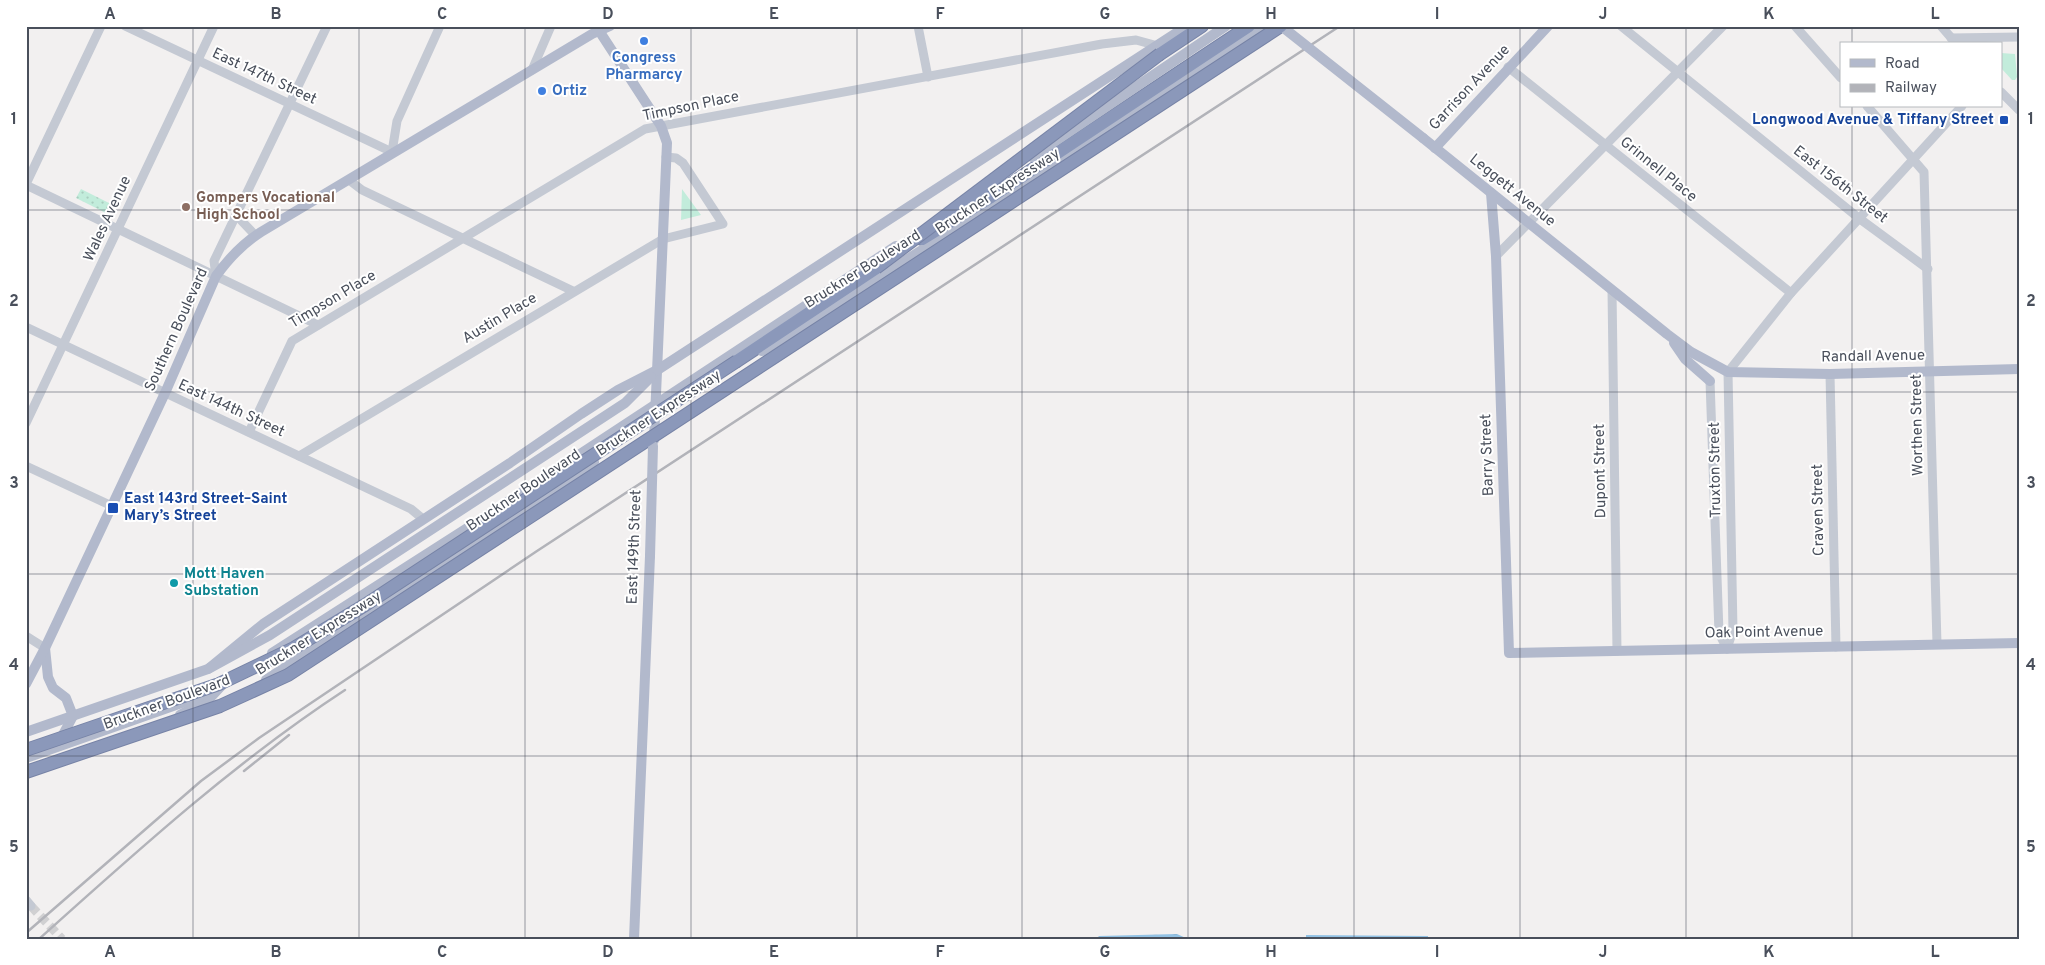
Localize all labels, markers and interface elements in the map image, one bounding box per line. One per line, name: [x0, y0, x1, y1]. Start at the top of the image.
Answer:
text: A: [104, 5, 116, 25]
text: B: [270, 5, 282, 25]
text: C: [437, 5, 447, 25]
text: D: [602, 5, 614, 25]
text: E: [769, 5, 779, 25]
text: F: [935, 5, 945, 25]
text: G: [1100, 5, 1110, 25]
text: H: [1265, 5, 1277, 25]
text: I: [1435, 5, 1439, 25]
text: J: [1599, 5, 1607, 25]
text: K: [1763, 5, 1775, 25]
text: L: [1930, 5, 1940, 25]
marker: Congress Pharmarcy: [638, 35, 650, 47]
street label: Garrison Avenue: [1425, 41, 1515, 135]
legend: [1840, 42, 2002, 108]
street label: East 147th Street: [209, 44, 319, 110]
place label: Congress Pharmarcy: [606, 49, 683, 85]
text: Road: [1885, 55, 1920, 74]
text: Railway: [1885, 79, 1937, 98]
place label: Ortiz: [552, 82, 587, 101]
marker: Ortiz: [536, 85, 548, 97]
street label: Timpson Place: [641, 88, 741, 126]
text: 1: [11, 110, 17, 130]
text: 1: [2028, 110, 2034, 130]
place label: Longwood Avenue & Tiffany Street: [1752, 111, 1994, 130]
marker: Longwood Avenue & Tiffany Street: [1998, 114, 2010, 126]
street label: Grinnell Place: [1616, 133, 1700, 207]
street label: East 156th Street: [1789, 142, 1891, 228]
street label: Bruckner Expressway: [932, 145, 1064, 239]
street label: Leggett Avenue: [1465, 150, 1559, 232]
street label: Wales Avenue: [80, 173, 136, 265]
place label: Gompers Vocational High School: [196, 189, 335, 225]
marker: Gompers Vocational High School: [180, 201, 192, 213]
street label: Bruckner Boulevard: [801, 227, 925, 313]
street label: Southern Boulevard: [141, 265, 213, 395]
street label: Timpson Place: [286, 267, 380, 333]
street label: Austin Place: [459, 289, 541, 349]
text: 2: [9, 292, 19, 312]
text: 2: [2026, 292, 2036, 312]
street label: Randall Avenue: [1821, 347, 1925, 367]
street label: Bruckner Expressway: [593, 367, 725, 461]
street label: Worthen Street: [1908, 374, 1928, 476]
street label: East 144th Street: [175, 376, 287, 442]
street label: Barry Street: [1477, 413, 1499, 497]
street label: Truxton Street: [1706, 422, 1726, 518]
street label: Dupont Street: [1591, 424, 1611, 518]
street label: Bruckner Boulevard: [463, 446, 585, 536]
street label: Craven Street: [1809, 464, 1829, 556]
text: 3: [9, 474, 19, 494]
text: 3: [2026, 474, 2036, 494]
street label: East 149th Street: [624, 489, 646, 605]
place label: East 143rd Street–Saint Mary’s Street: [124, 490, 287, 526]
marker: East 143rd Street–Saint Mary’s Street: [106, 501, 120, 515]
place label: Mott Haven Substation: [184, 565, 265, 601]
marker: Mott Haven Substation: [168, 577, 180, 589]
street label: Bruckner Expressway: [253, 588, 385, 680]
street label: Oak Point Avenue: [1704, 622, 1824, 644]
text: 4: [9, 656, 19, 676]
text: 4: [2026, 656, 2036, 676]
street label: Bruckner Boulevard: [101, 671, 233, 735]
text: 5: [9, 838, 19, 858]
text: 5: [2026, 838, 2036, 858]
text: A: [104, 943, 116, 963]
text: B: [270, 943, 282, 963]
text: C: [437, 943, 447, 963]
text: D: [602, 943, 614, 963]
text: E: [769, 943, 779, 963]
text: F: [935, 943, 945, 963]
text: G: [1100, 943, 1110, 963]
text: H: [1265, 943, 1277, 963]
text: I: [1435, 943, 1439, 963]
text: J: [1599, 943, 1607, 963]
text: K: [1763, 943, 1775, 963]
text: L: [1930, 943, 1940, 963]

